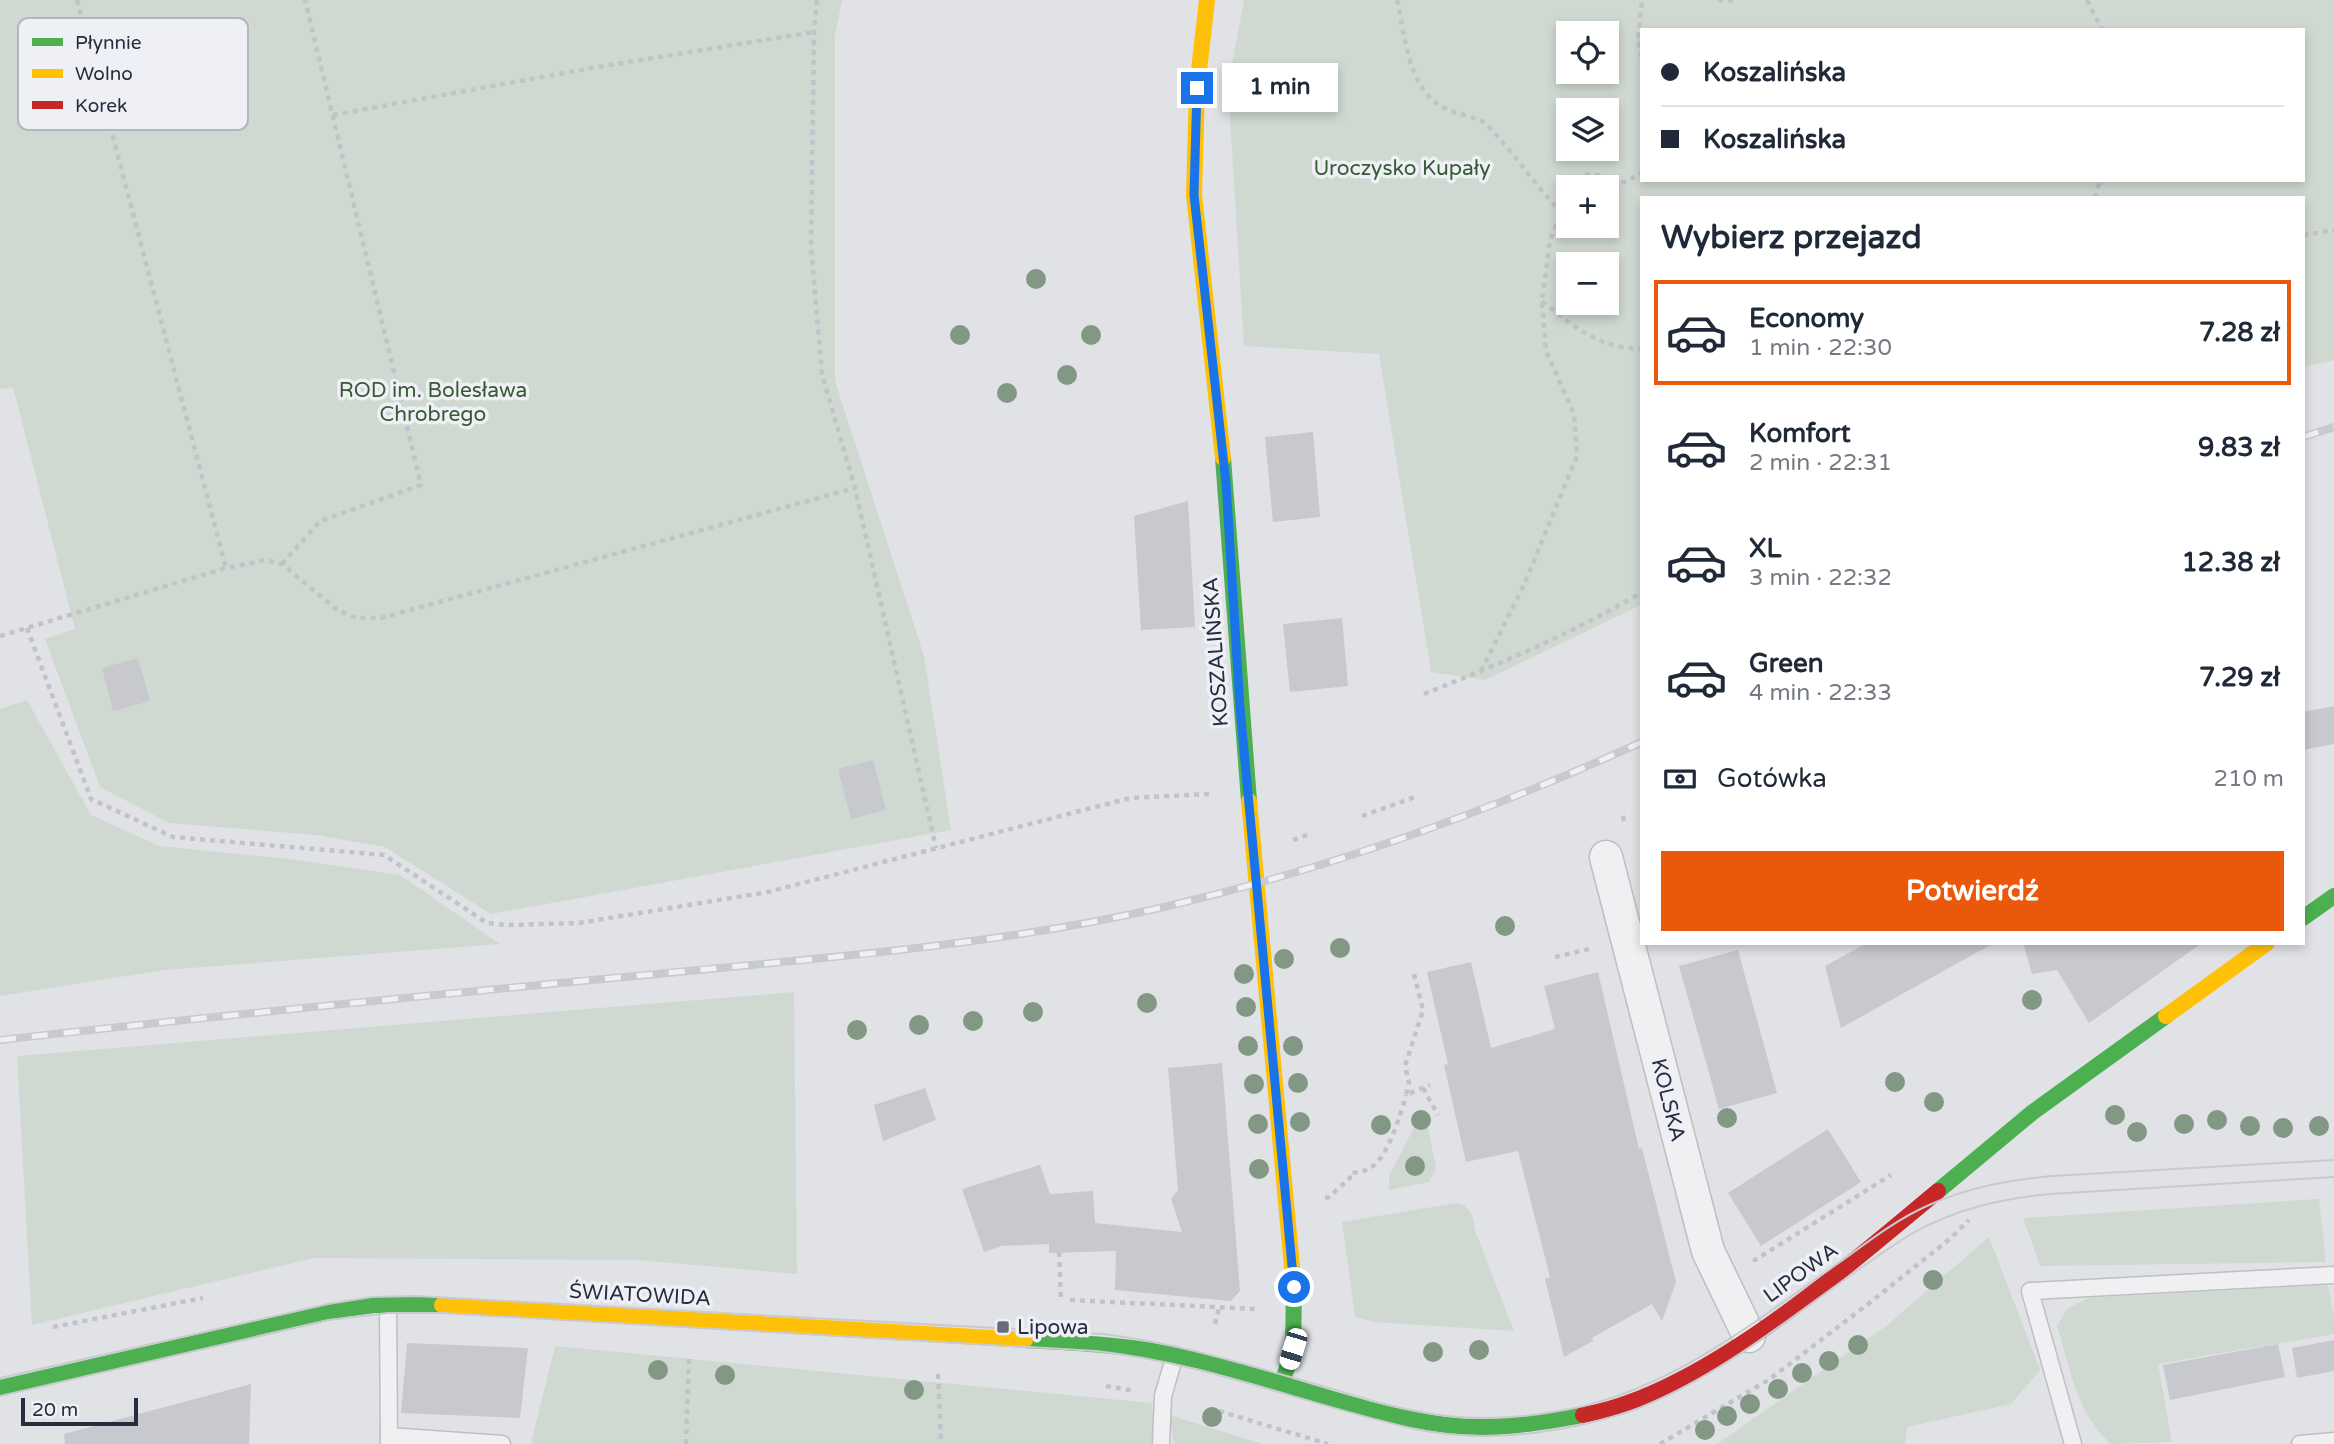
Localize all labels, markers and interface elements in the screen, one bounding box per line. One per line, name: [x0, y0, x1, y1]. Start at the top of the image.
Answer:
legend: [18, 18, 248, 130]
map controls: [1556, 21, 1619, 315]
button: locate: [1556, 21, 1619, 84]
text: Płynnie: [75, 32, 142, 54]
text: Koszalińska: [1703, 57, 1846, 88]
text: Wolno: [75, 63, 133, 85]
callout: 1 min: [1222, 64, 1337, 112]
route end: [1181, 72, 1213, 104]
text: 1 min: [1249, 73, 1311, 101]
text: Korek: [75, 95, 127, 117]
button: layers: [1556, 98, 1619, 161]
text: Koszalińska: [1703, 124, 1846, 155]
park label: Uroczysko Kupały: [1313, 156, 1491, 181]
button: +: [1556, 175, 1619, 238]
text: Wybierz przejazd: [1661, 219, 1922, 257]
button: −: [1556, 252, 1619, 315]
icon: car: [1665, 301, 1728, 364]
text: Economy: [1749, 303, 1864, 334]
text: 7.28 zł: [2199, 317, 2280, 348]
text: 1 min · 22:30: [1749, 334, 1892, 362]
park label: ROD im. Bolesława Chrobrego: [339, 378, 527, 427]
icon: car: [1665, 416, 1728, 479]
text: Komfort: [1749, 418, 1851, 449]
text: 9.83 zł: [2198, 432, 2280, 463]
text: 2 min · 22:31: [1749, 449, 1892, 477]
icon: car: [1665, 531, 1728, 594]
text: XL: [1749, 533, 1781, 564]
text: 12.38 zł: [2181, 547, 2280, 578]
text: 3 min · 22:32: [1749, 564, 1892, 592]
street label: KOSZALIŃSKA: [1198, 576, 1234, 728]
icon: car: [1665, 646, 1728, 709]
text: Green: [1749, 648, 1824, 679]
text: 7.29 zł: [2199, 662, 2280, 693]
text: 4 min · 22:33: [1749, 679, 1892, 707]
icon: cash: [1661, 760, 1699, 798]
text: Gotówka: [1717, 763, 1827, 794]
text: 210 m: [2214, 765, 2284, 793]
button: Potwierdź: [1661, 851, 2284, 931]
street label: KOLSKA: [1646, 1056, 1690, 1144]
street label: LIPOWA: [1759, 1238, 1843, 1308]
route start: [1278, 1271, 1310, 1303]
street label: ŚWIATOWIDA: [568, 1279, 712, 1311]
place label: Lipowa: [1017, 1315, 1089, 1340]
marker: Lipowa: [995, 1319, 1011, 1335]
car: [1277, 1326, 1310, 1372]
scale bar: [21, 1395, 138, 1427]
text: 20 m: [32, 1399, 78, 1421]

